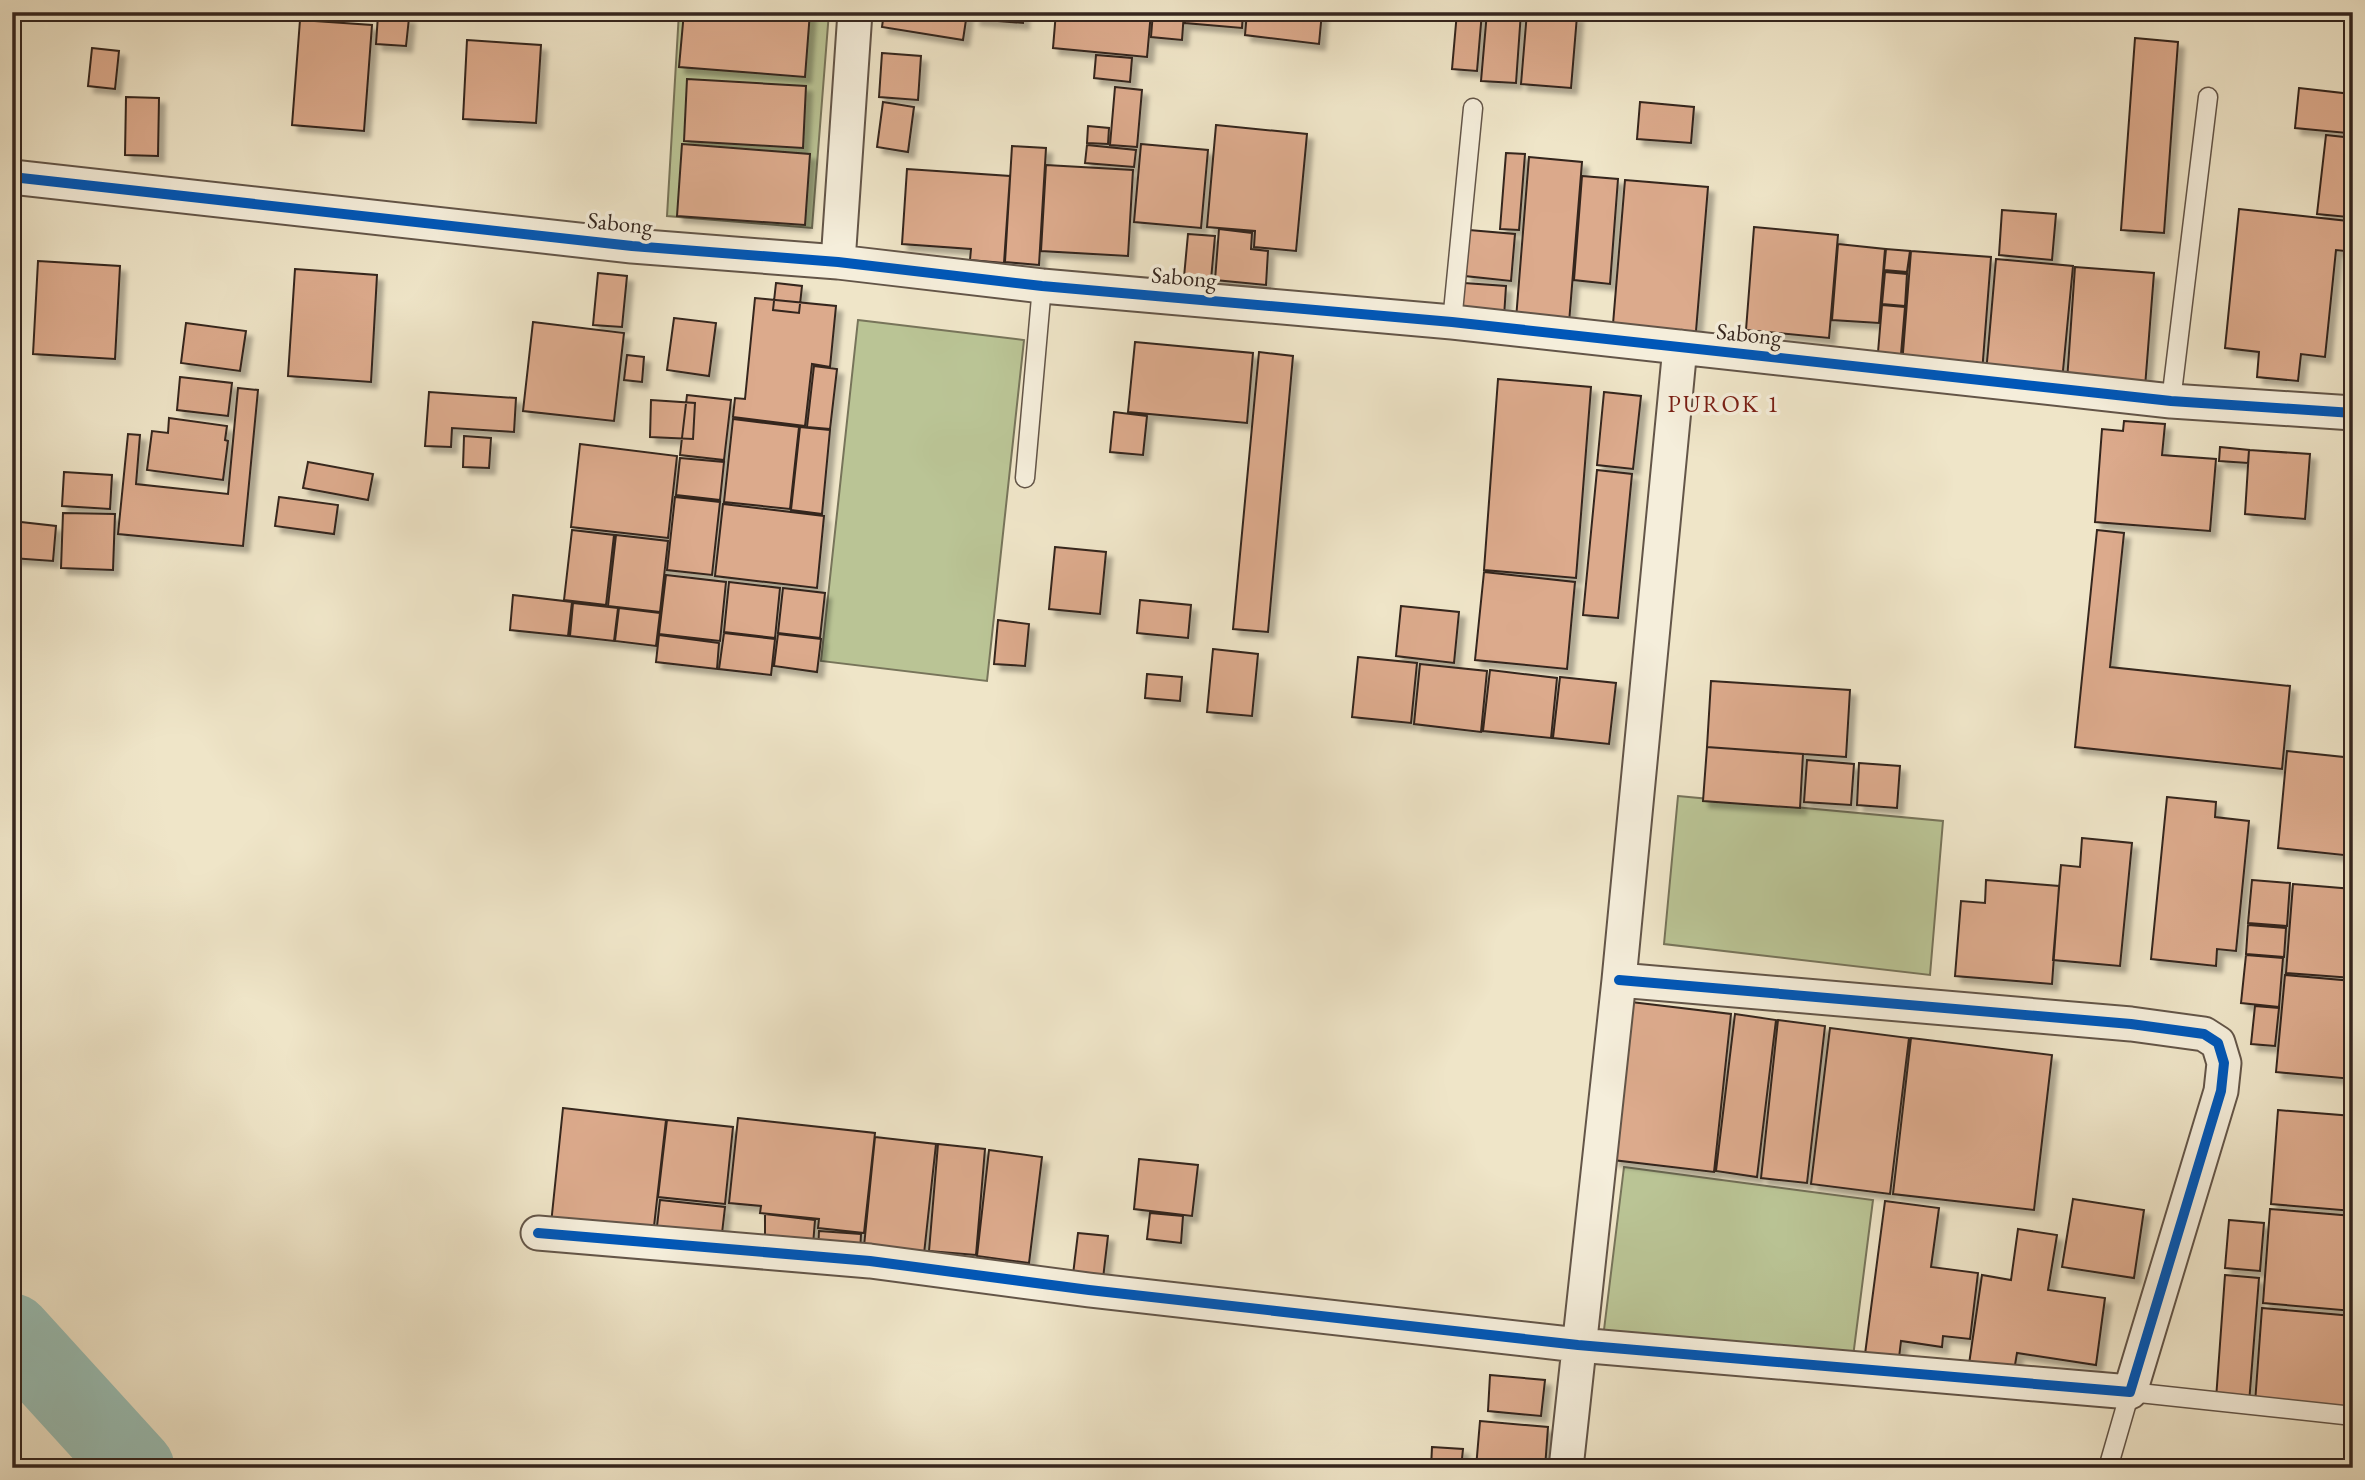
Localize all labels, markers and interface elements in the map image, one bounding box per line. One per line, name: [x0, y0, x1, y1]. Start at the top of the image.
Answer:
street label: Sabong: [586, 205, 655, 241]
street label: Sabong: [1150, 259, 1219, 295]
street label: Sabong: [1715, 316, 1784, 352]
district label: PUROK 1: [1667, 388, 1781, 419]

